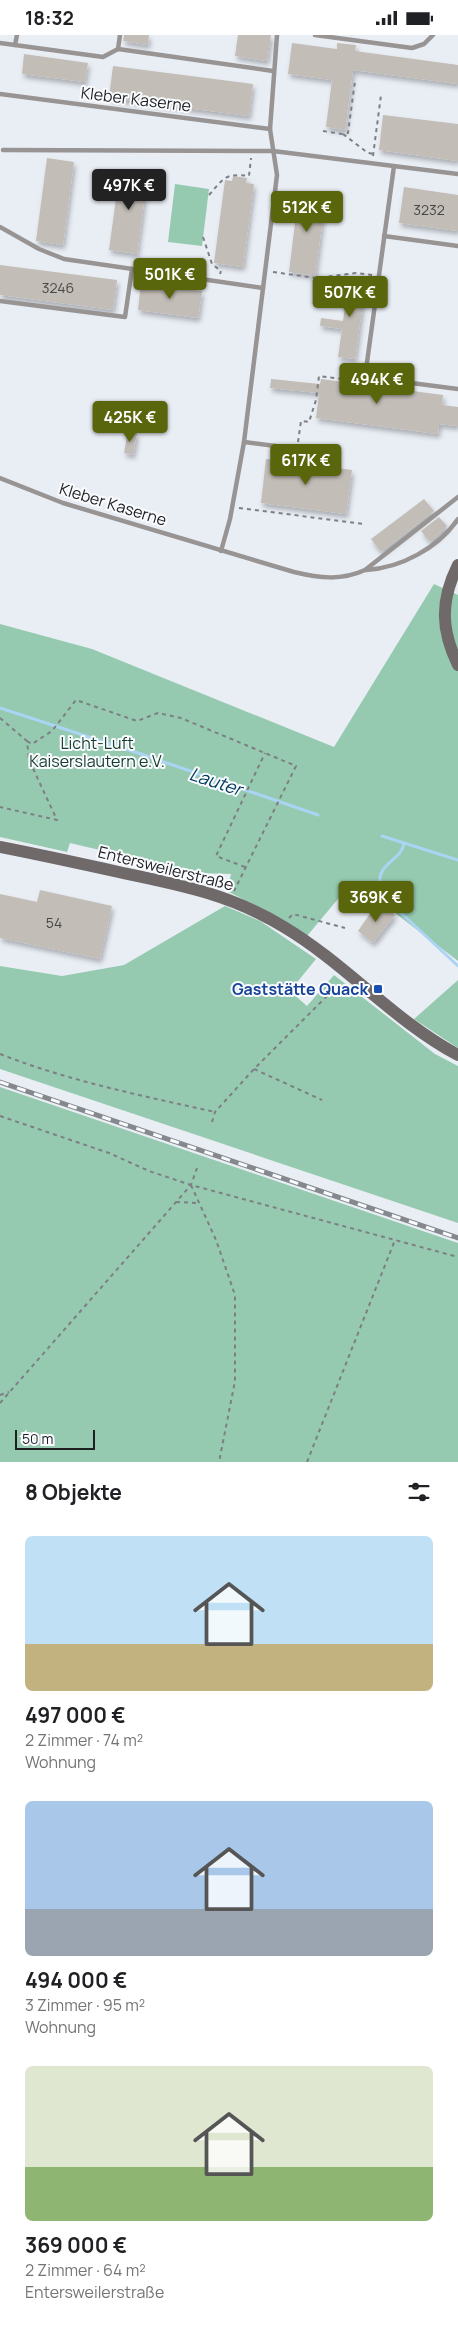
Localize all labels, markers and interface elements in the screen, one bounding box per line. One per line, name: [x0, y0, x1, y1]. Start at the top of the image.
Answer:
text: 18:32: [25, 5, 74, 31]
street label: Kleber Kaserne: [80, 81, 192, 117]
pin: 497K €: [88, 169, 170, 211]
text: 497K €: [103, 174, 155, 196]
pin: 512K €: [266, 191, 348, 233]
text: 512K €: [282, 196, 332, 218]
house number: 3232: [413, 200, 445, 219]
pin: 501K €: [129, 257, 211, 300]
text: 501K €: [144, 263, 196, 285]
pin: 507K €: [309, 275, 391, 318]
house number: 3246: [42, 278, 74, 297]
text: 507K €: [324, 281, 376, 303]
pin: 494K €: [336, 363, 418, 405]
text: 494K €: [350, 368, 404, 390]
pin: 425K €: [89, 401, 171, 443]
text: 425K €: [104, 406, 156, 428]
pin: 617K €: [265, 443, 347, 486]
text: 617K €: [281, 449, 331, 471]
street label: Kleber Kaserne: [57, 477, 169, 531]
park label: Licht-Luft Kaiserslautern e.V.: [29, 732, 165, 772]
water label: Lauter: [187, 761, 248, 801]
street label: Entersweilerstraße: [96, 840, 236, 896]
pin: 369K €: [335, 881, 417, 923]
text: 369K €: [350, 886, 402, 908]
house number: 54: [46, 913, 62, 932]
place label: Gaststätte Quack: [232, 978, 368, 1000]
marker: Gaststätte Quack: [372, 983, 384, 995]
scale bar: [15, 1427, 95, 1450]
text: 50 m: [22, 1429, 53, 1448]
text: 8 Objekte: [25, 1478, 122, 1506]
icon: filters: [405, 1478, 433, 1506]
icon: home: [184, 1569, 274, 1659]
text: 497 000 €: [25, 1701, 126, 1729]
text: 2 Zimmer · 74 m²: [25, 1729, 143, 1751]
text: Wohnung: [25, 1751, 96, 1773]
icon: home: [184, 1834, 274, 1924]
text: 494 000 €: [25, 1966, 127, 1994]
text: 3 Zimmer · 95 m²: [25, 1994, 145, 2016]
text: Wohnung: [25, 2016, 96, 2038]
icon: home: [184, 2099, 274, 2189]
text: 369 000 €: [25, 2231, 127, 2259]
text: 2 Zimmer · 64 m²: [25, 2259, 146, 2281]
text: Entersweilerstraße: [25, 2281, 164, 2303]

